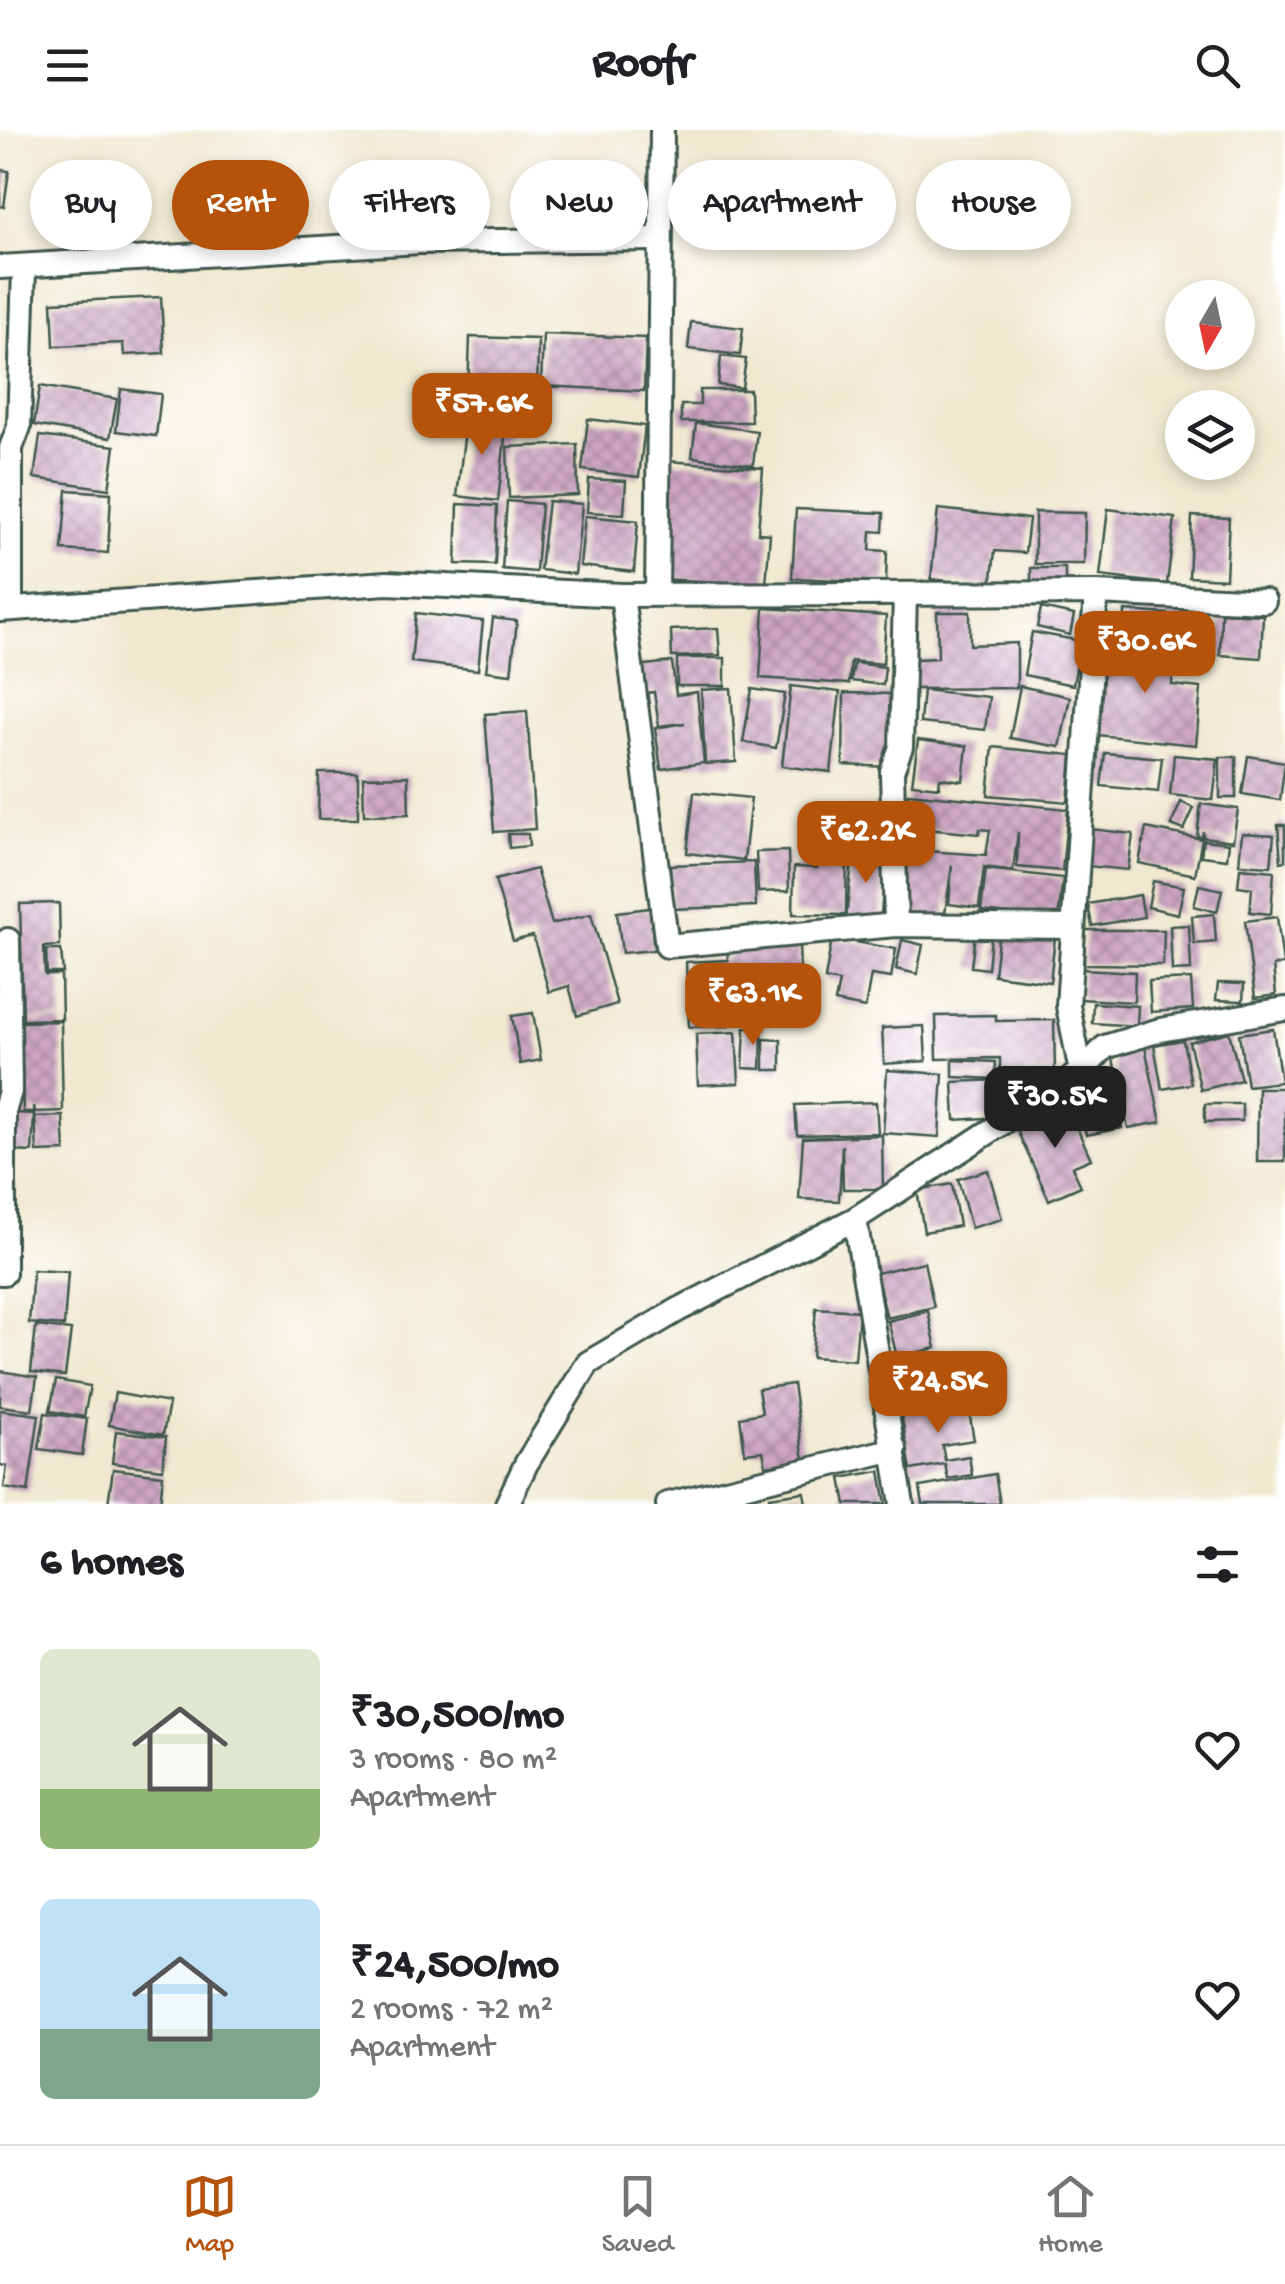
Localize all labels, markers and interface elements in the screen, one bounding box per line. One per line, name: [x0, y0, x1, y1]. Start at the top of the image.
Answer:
icon: menu: [40, 38, 95, 93]
icon: search: [1190, 38, 1245, 93]
text: Roofr: [593, 39, 693, 92]
chip: Buy: [30, 160, 152, 250]
chip: Rent: [172, 160, 309, 250]
chip: Filters: [329, 160, 490, 250]
chip: New: [510, 160, 648, 250]
chip: Apartment: [668, 160, 896, 250]
chip: House: [916, 160, 1071, 250]
north arrow: [1165, 280, 1255, 370]
map controls: [1165, 280, 1255, 480]
pin: ₹57.6K: [401, 373, 563, 458]
text: ₹57.6K: [434, 386, 530, 424]
button: layers: [1165, 390, 1255, 480]
pin: ₹30.6K: [1064, 611, 1226, 696]
text: ₹30.6K: [1097, 624, 1193, 662]
pin: ₹62.2K: [785, 801, 947, 886]
text: ₹62.2K: [819, 814, 913, 852]
pin: ₹63.1K: [672, 963, 834, 1048]
text: ₹63.1K: [707, 976, 799, 1014]
pin: ₹30.5K: [974, 1066, 1136, 1151]
text: ₹30.5K: [1006, 1079, 1104, 1117]
pin: ₹24.5K: [857, 1351, 1019, 1436]
text: ₹24.5K: [891, 1364, 985, 1402]
icon: filters: [1190, 1537, 1245, 1592]
text: 6 homes: [40, 1540, 183, 1589]
icon: home: [120, 1689, 240, 1809]
text: ₹30,500/mo: [350, 1693, 564, 1742]
icon: heart: [1190, 1722, 1245, 1777]
text: 3 rooms · 80 m²: [350, 1742, 557, 1780]
text: Apartment: [350, 1780, 494, 1818]
icon: home: [120, 1939, 240, 2059]
text: ₹24,500/mo: [350, 1943, 559, 1992]
icon: heart: [1190, 1972, 1245, 2027]
text: 2 rooms · 72 m²: [350, 1992, 553, 2030]
text: Apartment: [350, 2030, 494, 2068]
tab: Map: [182, 2169, 237, 2262]
tab: Saved: [602, 2169, 673, 2262]
tab: Home: [1038, 2169, 1103, 2262]

